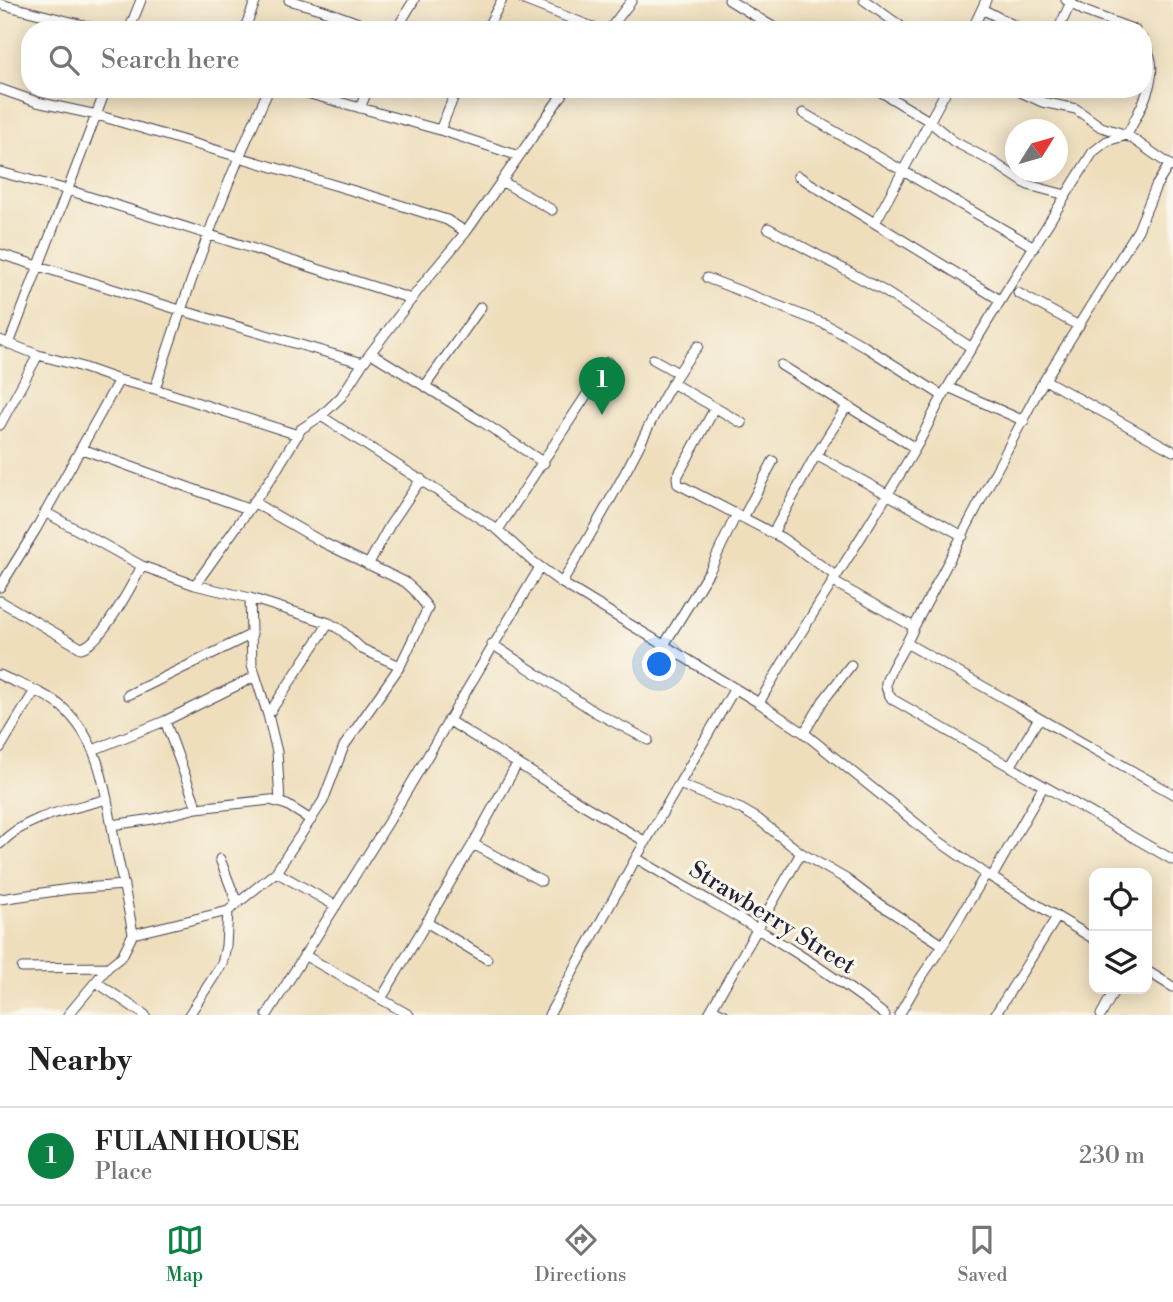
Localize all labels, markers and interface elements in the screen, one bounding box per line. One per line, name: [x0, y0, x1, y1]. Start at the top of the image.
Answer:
search box: [21, 21, 1152, 98]
icon: search: [45, 41, 83, 79]
text: Search here: [101, 44, 240, 76]
north arrow: [1005, 119, 1068, 182]
pin: 1: [579, 357, 625, 415]
your location: [642, 647, 676, 681]
street label: Strawberry Street: [683, 855, 861, 982]
map controls: [1089, 868, 1152, 994]
button: locate: [1089, 868, 1152, 931]
button: layers: [1089, 931, 1152, 994]
text: Nearby: [28, 1042, 132, 1080]
text: FULANI HOUSE: [95, 1126, 299, 1158]
text: 1: [45, 1142, 57, 1170]
text: 230 m: [1079, 1142, 1145, 1170]
text: Place: [95, 1158, 152, 1186]
tab: Map: [166, 1221, 204, 1287]
tab: Directions: [535, 1221, 626, 1287]
tab: Saved: [958, 1221, 1007, 1287]

